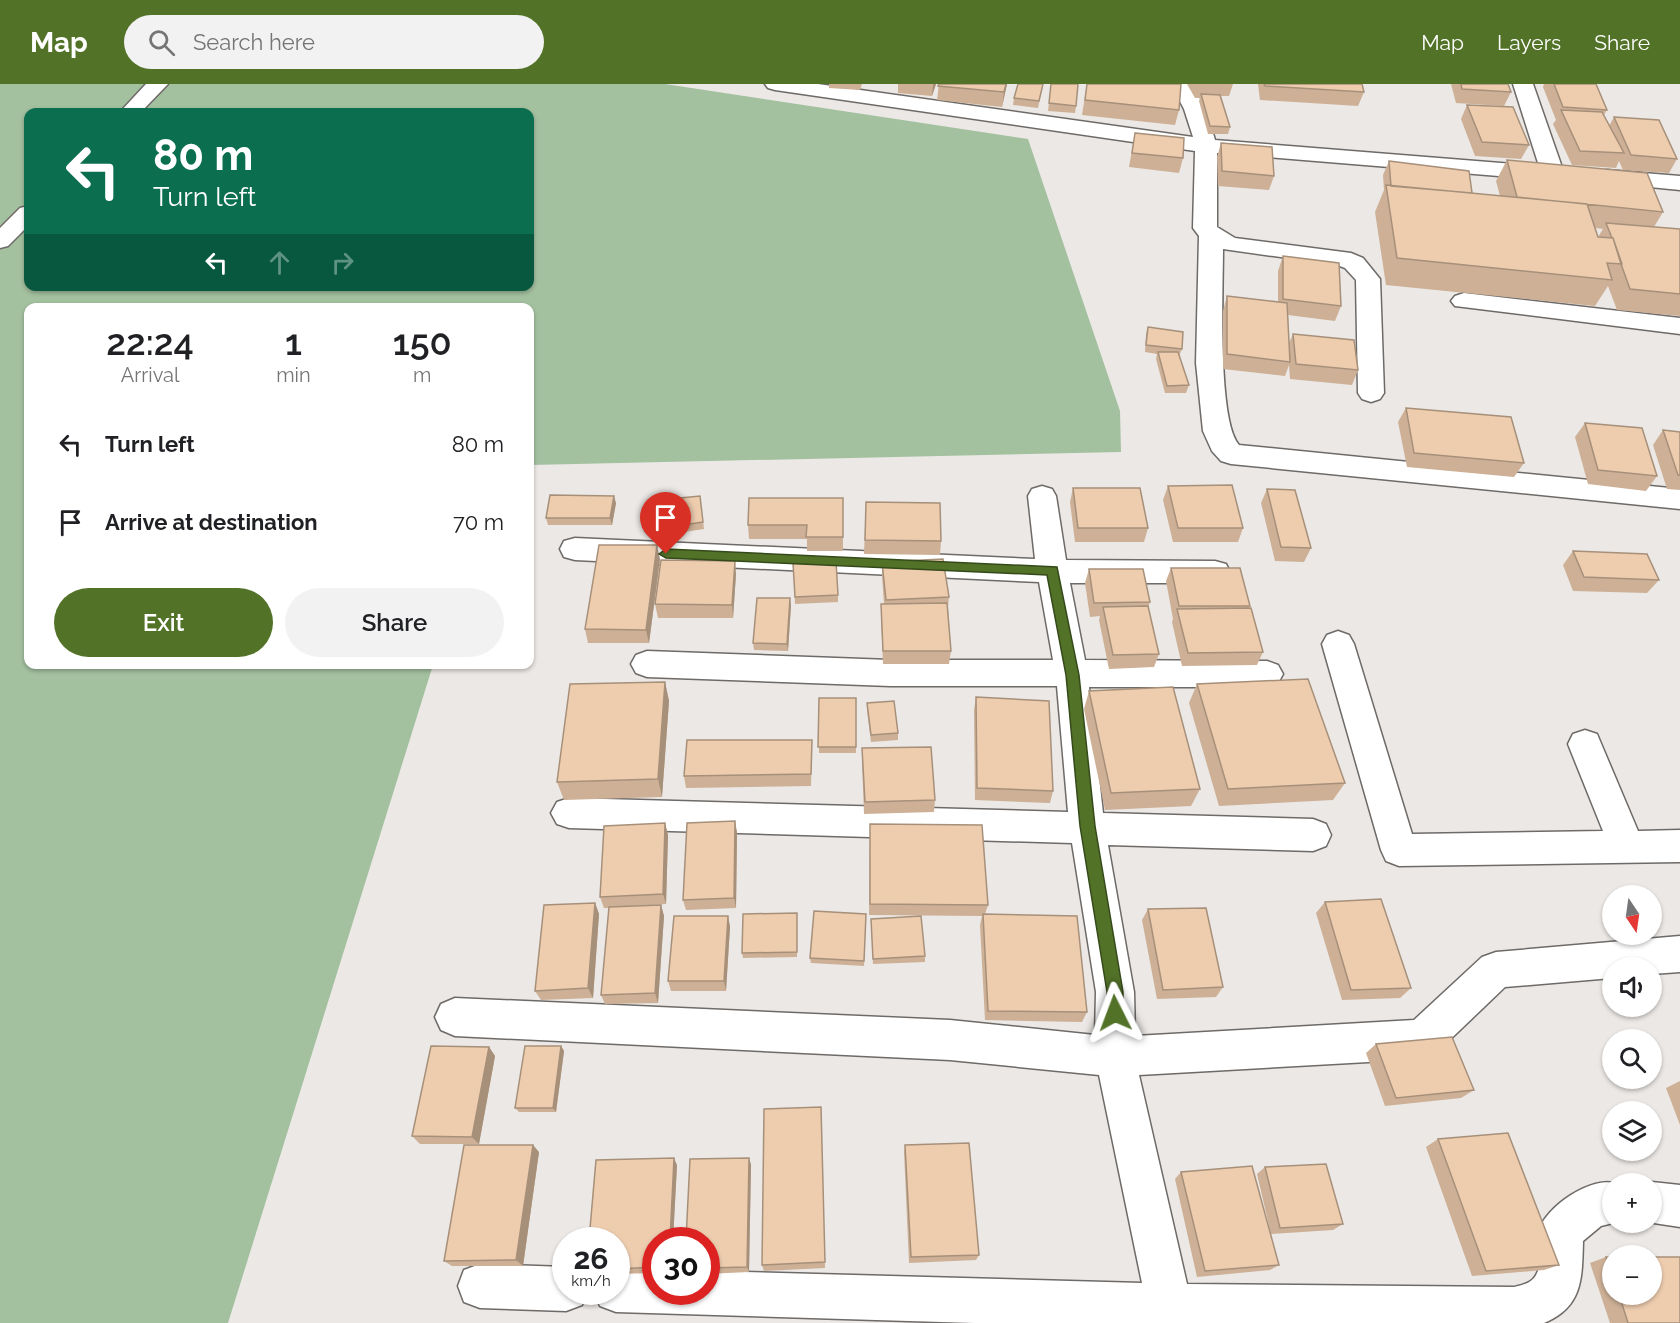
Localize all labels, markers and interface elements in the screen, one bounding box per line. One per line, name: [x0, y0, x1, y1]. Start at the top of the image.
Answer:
search box: [124, 15, 544, 69]
text: Map: [30, 26, 88, 59]
icon: search: [145, 26, 178, 59]
text: Search here: [193, 29, 315, 55]
text: Map: [1421, 30, 1464, 55]
text: Layers: [1497, 30, 1561, 55]
text: Share: [1594, 30, 1650, 55]
text: 80 m: [153, 131, 253, 180]
icon: left: [54, 132, 132, 210]
text: Turn left: [153, 181, 256, 212]
icon: left: [200, 246, 233, 279]
icon: ahead: [263, 246, 296, 279]
icon: right: [326, 246, 359, 279]
text: 22:24: [106, 321, 194, 363]
text: 1: [285, 321, 302, 363]
text: 150: [393, 321, 452, 363]
text: Arrival: [121, 363, 179, 387]
text: min: [276, 363, 311, 387]
text: m: [413, 363, 431, 387]
icon: left: [54, 428, 87, 461]
text: Turn left: [105, 431, 195, 457]
text: 80 m: [452, 431, 504, 457]
pin: [640, 492, 691, 554]
icon: arrive: [649, 501, 682, 534]
icon: arrive: [54, 506, 87, 539]
text: Arrive at destination: [105, 509, 318, 535]
text: 70 m: [453, 509, 504, 535]
button: Exit: [54, 588, 273, 657]
button: Share: [285, 588, 504, 657]
north arrow: [1602, 885, 1662, 945]
map controls: [1602, 885, 1662, 1305]
button: sound: [1602, 957, 1662, 1017]
position arrow: [1083, 981, 1147, 1045]
button: search: [1602, 1029, 1662, 1089]
button: layers: [1602, 1101, 1662, 1161]
button: +: [1602, 1173, 1662, 1233]
speed limit sign: 30: [642, 1227, 720, 1305]
text: 26: [573, 1241, 609, 1276]
button: −: [1602, 1245, 1662, 1305]
text: km/h: [571, 1272, 611, 1290]

